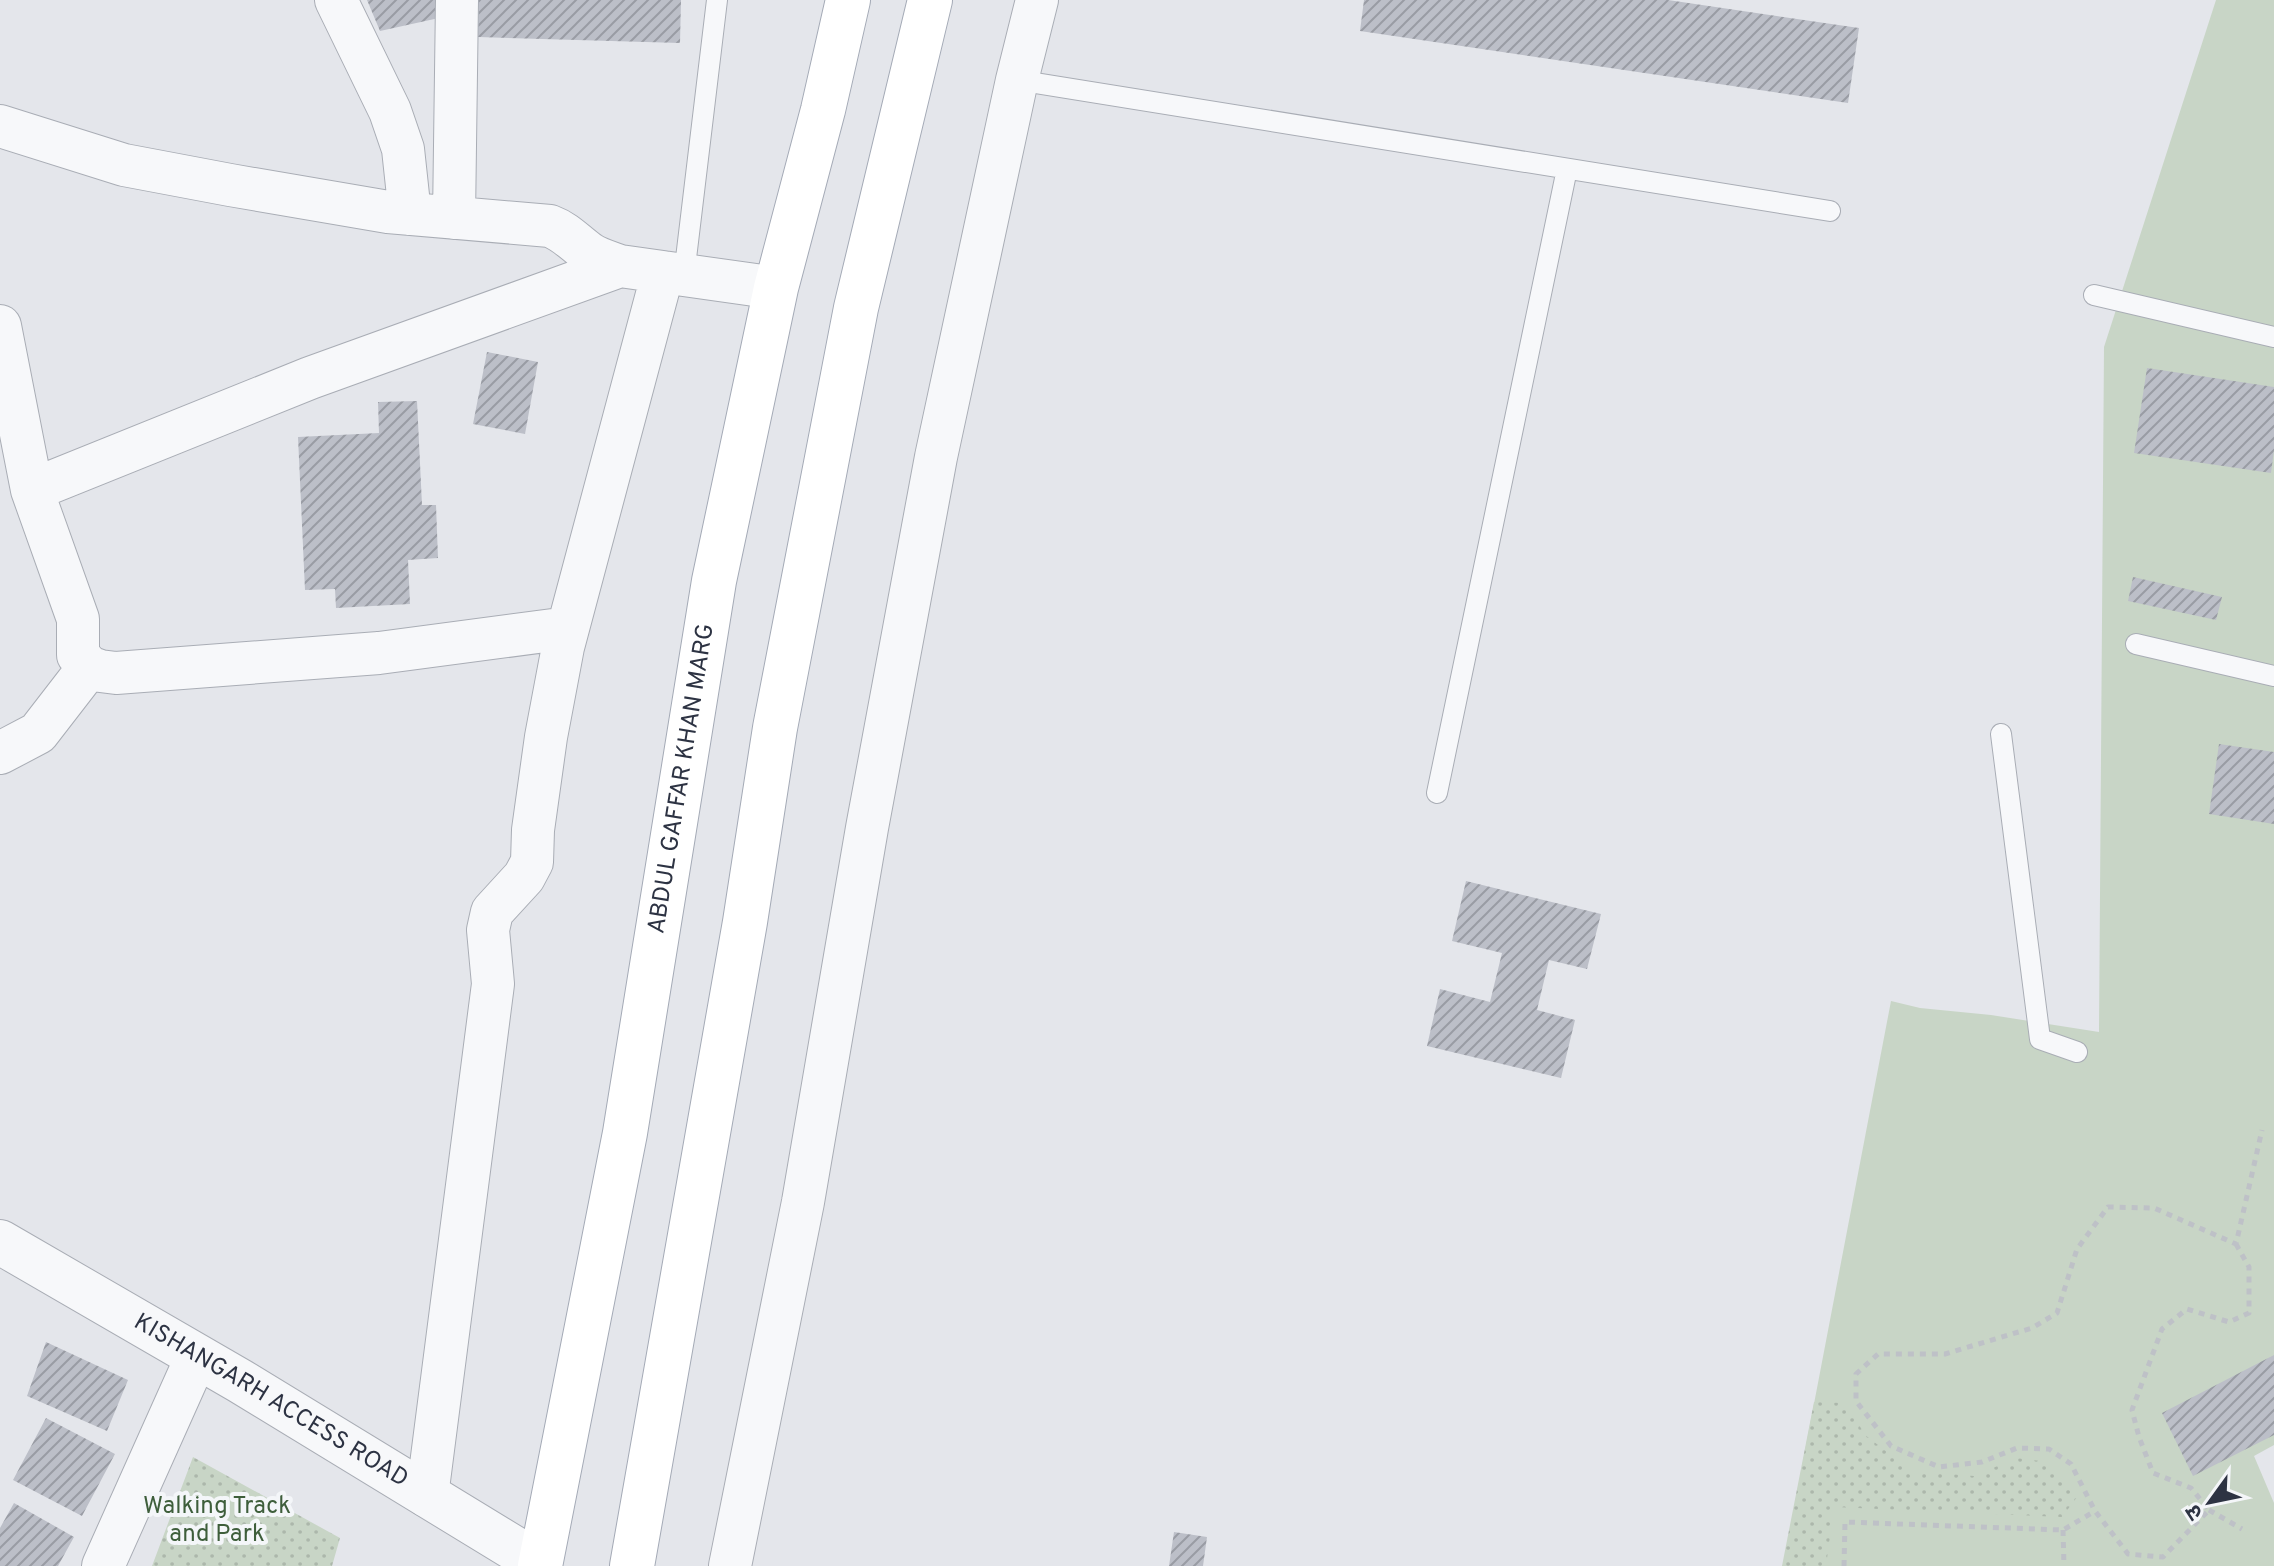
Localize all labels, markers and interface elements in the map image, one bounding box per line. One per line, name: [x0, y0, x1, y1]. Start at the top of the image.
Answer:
street label: ABDUL GAFFAR KHAN MARG: [642, 622, 722, 936]
street label: KISHANGARH ACCESS ROAD: [128, 1308, 413, 1495]
north arrow: [2170, 1462, 2250, 1542]
park label: Walking Track and Park: [143, 1492, 291, 1550]
text: उ: [2180, 1498, 2210, 1524]

